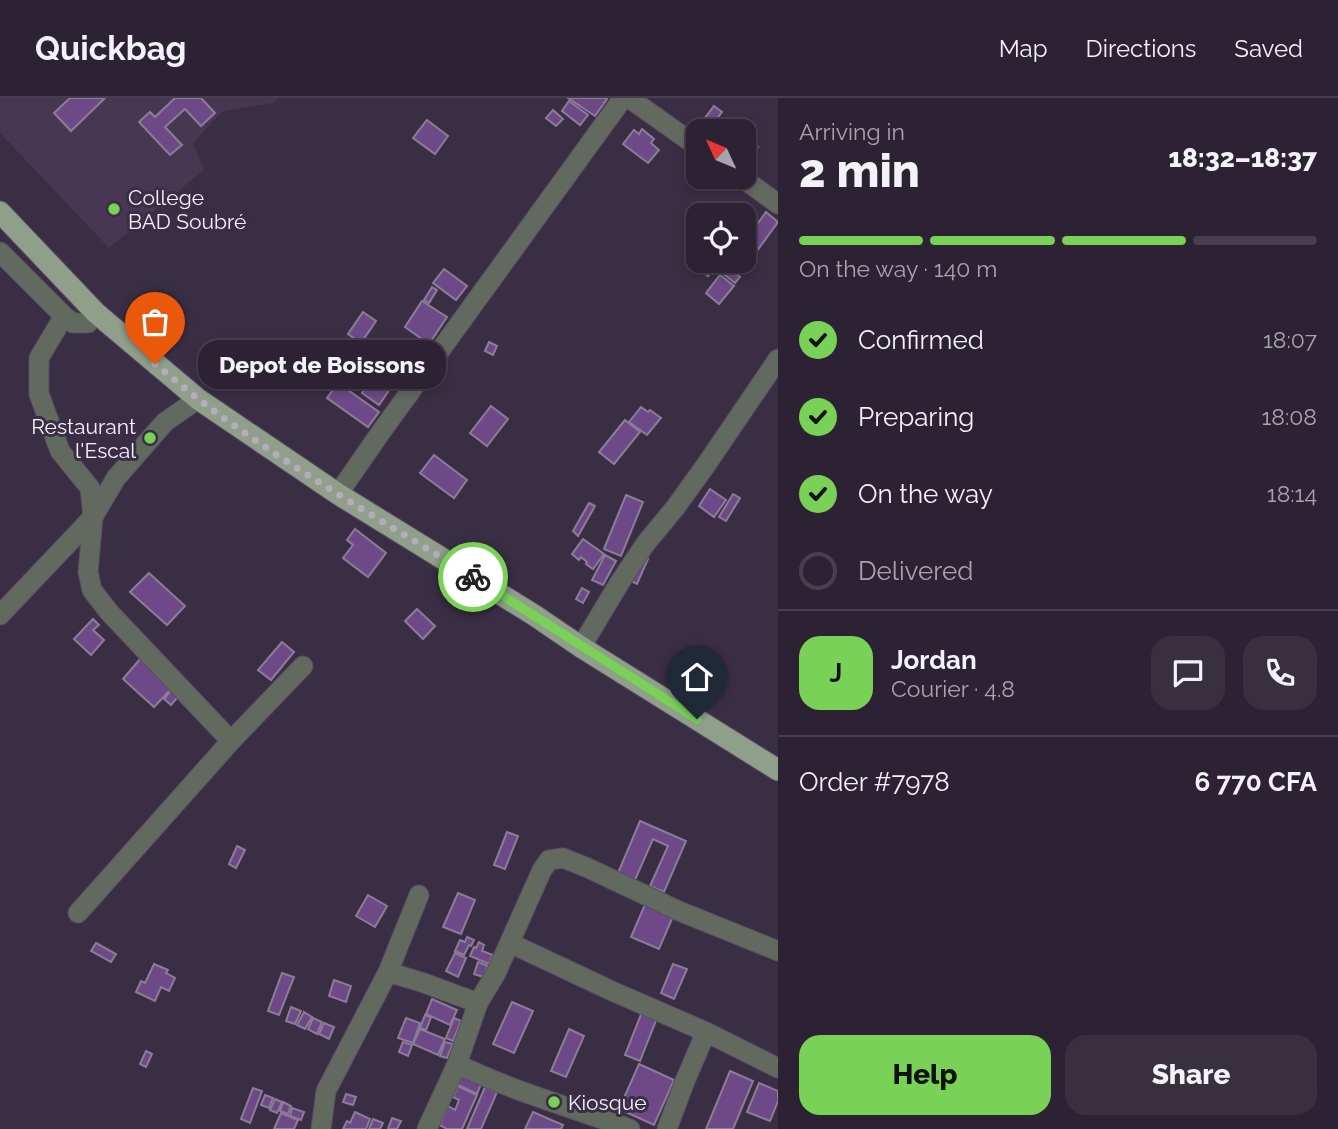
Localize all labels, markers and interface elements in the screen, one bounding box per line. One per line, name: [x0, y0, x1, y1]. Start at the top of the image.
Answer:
text: Quickbag: [35, 29, 187, 68]
text: Map: [999, 34, 1048, 63]
text: Directions: [1086, 34, 1196, 63]
text: Saved: [1234, 34, 1303, 63]
text: Arriving in: [799, 118, 905, 145]
north arrow: [686, 119, 756, 189]
map controls: [686, 119, 756, 273]
text: 18:32–18:37: [1169, 143, 1317, 173]
text: 2 min: [799, 144, 920, 198]
place label: College BAD Soubré: [128, 185, 246, 234]
marker: College BAD Soubré: [106, 201, 122, 217]
button: locate: [686, 203, 756, 273]
text: On the way · 140 m: [799, 255, 997, 282]
pin: [125, 292, 185, 364]
icon: bag: [136, 303, 174, 341]
icon: check: [799, 321, 837, 359]
text: Confirmed: [858, 325, 984, 355]
text: 18:07: [1263, 326, 1317, 353]
callout: Depot de Boissons: [197, 340, 446, 388]
text: Depot de Boissons: [219, 351, 425, 378]
icon: check: [799, 398, 837, 436]
text: Preparing: [858, 402, 974, 432]
text: 18:08: [1261, 403, 1317, 430]
place label: Restaurant l'Escal: [31, 414, 136, 463]
marker: Restaurant l'Escal: [142, 430, 158, 446]
icon: check: [799, 475, 837, 513]
text: On the way: [858, 479, 993, 509]
text: 18:14: [1267, 480, 1317, 507]
courier: [438, 542, 508, 612]
text: Delivered: [858, 556, 973, 586]
icon: bike: [454, 558, 492, 596]
button: chat: [1151, 636, 1225, 710]
button: phone: [1243, 636, 1317, 710]
text: Jordan: [891, 645, 977, 675]
pin: [667, 647, 727, 719]
icon: home: [678, 658, 716, 696]
text: J: [830, 658, 842, 688]
text: Courier · 4.8: [891, 675, 1015, 702]
text: Order #7978: [799, 767, 950, 797]
text: 6 770 CFA: [1195, 767, 1317, 797]
button: Help: [799, 1035, 1051, 1115]
button: Share: [1065, 1035, 1317, 1115]
place label: Kiosque: [568, 1090, 646, 1115]
marker: Kiosque: [546, 1094, 562, 1110]

